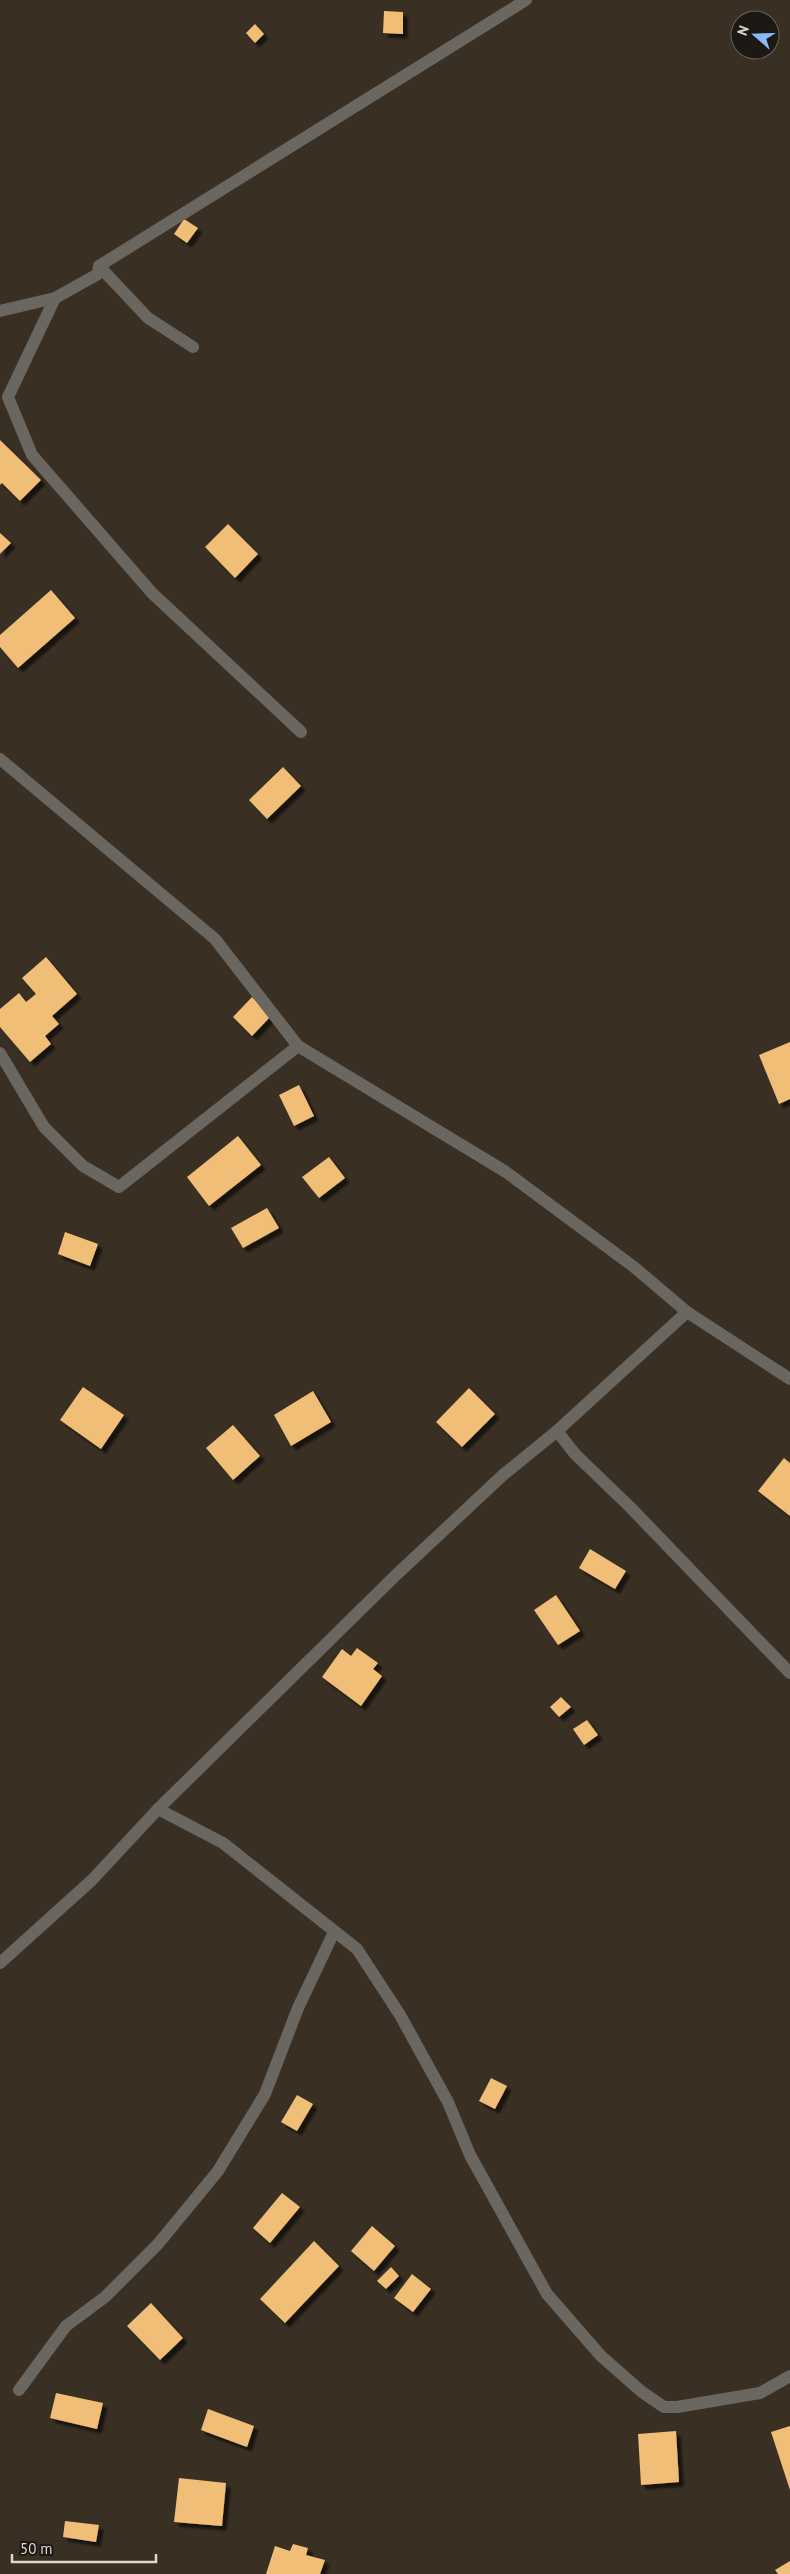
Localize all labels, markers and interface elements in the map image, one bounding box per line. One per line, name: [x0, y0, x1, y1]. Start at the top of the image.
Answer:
north arrow: [730, 10, 780, 60]
text: N: [733, 23, 753, 38]
scale bar: [12, 2532, 156, 2564]
text: 50 m: [20, 2539, 53, 2558]

